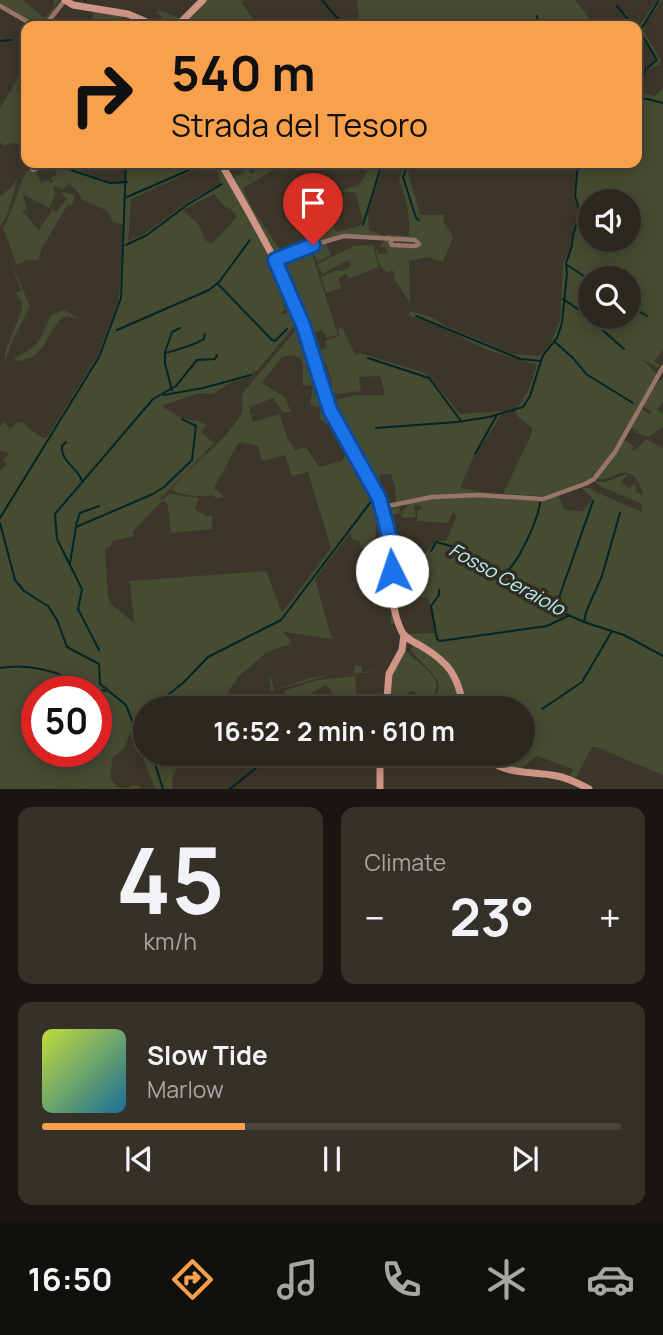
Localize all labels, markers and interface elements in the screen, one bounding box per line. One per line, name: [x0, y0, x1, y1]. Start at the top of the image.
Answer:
text: 540 m: [171, 39, 316, 106]
icon: right: [56, 49, 147, 140]
text: Strada del Tesoro: [171, 103, 428, 147]
pin: [283, 173, 343, 245]
icon: arrive: [294, 184, 332, 222]
map controls: [578, 189, 641, 329]
button: sound: [578, 189, 641, 252]
button: search: [578, 266, 641, 329]
position arrow: [355, 534, 429, 608]
water label: Fosso Ceraiolo: [445, 536, 571, 622]
speed limit sign: 50: [21, 676, 112, 767]
text: 16:52 · 2 min · 610 m: [213, 713, 455, 749]
text: 45: [116, 817, 225, 941]
text: Climate: [365, 846, 446, 878]
text: 23°: [450, 881, 534, 952]
text: −: [365, 891, 385, 943]
text: +: [599, 891, 621, 943]
text: km/h: [144, 925, 197, 957]
text: Slow Tide: [147, 1037, 268, 1073]
text: Marlow: [147, 1073, 224, 1105]
icon: previous: [120, 1140, 158, 1178]
icon: pause: [313, 1140, 351, 1178]
icon: next: [506, 1140, 544, 1178]
icon: directions: [168, 1255, 217, 1304]
icon: music: [273, 1255, 322, 1304]
icon: phone: [377, 1255, 426, 1304]
icon: climate: [482, 1255, 531, 1304]
icon: car: [586, 1255, 635, 1304]
text: 16:50: [28, 1257, 112, 1301]

